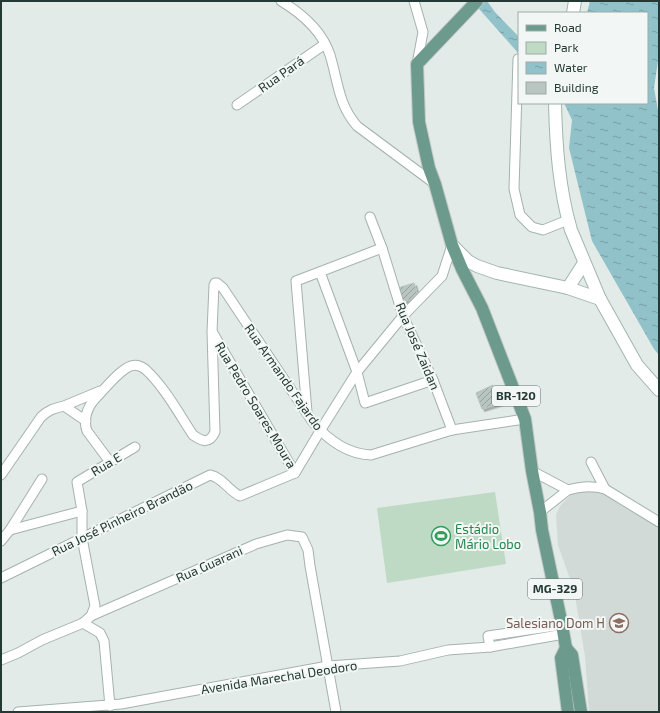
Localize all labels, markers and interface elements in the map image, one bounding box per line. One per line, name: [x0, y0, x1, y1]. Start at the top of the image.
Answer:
legend: [518, 12, 648, 104]
text: Road: [554, 20, 582, 34]
text: Park: [554, 40, 579, 54]
street label: Rua Pará: [255, 52, 307, 96]
text: Water: [554, 60, 588, 74]
text: Building: [554, 80, 599, 94]
street label: Rua José Zaidan: [392, 300, 444, 392]
street label: Rua Armando Fajardo: [241, 321, 327, 433]
street label: Rua Pedro Soares Moura: [212, 339, 300, 471]
road number: BR-120: [492, 386, 540, 406]
street label: Rua E: [88, 449, 124, 479]
street label: Rua José Pinheiro Brandão: [49, 477, 195, 559]
place label: Estádio Mário Lobo: [455, 521, 521, 552]
sports icon: Estádio Mário Lobo: [430, 525, 452, 547]
street label: Rua Guarani: [173, 542, 245, 586]
road number: MG-329: [528, 579, 582, 599]
school or university icon: Salesiano Dom H: [608, 612, 630, 634]
place label: Salesiano Dom H: [506, 615, 605, 631]
street label: Avenida Marechal Deodoro: [200, 657, 358, 697]

